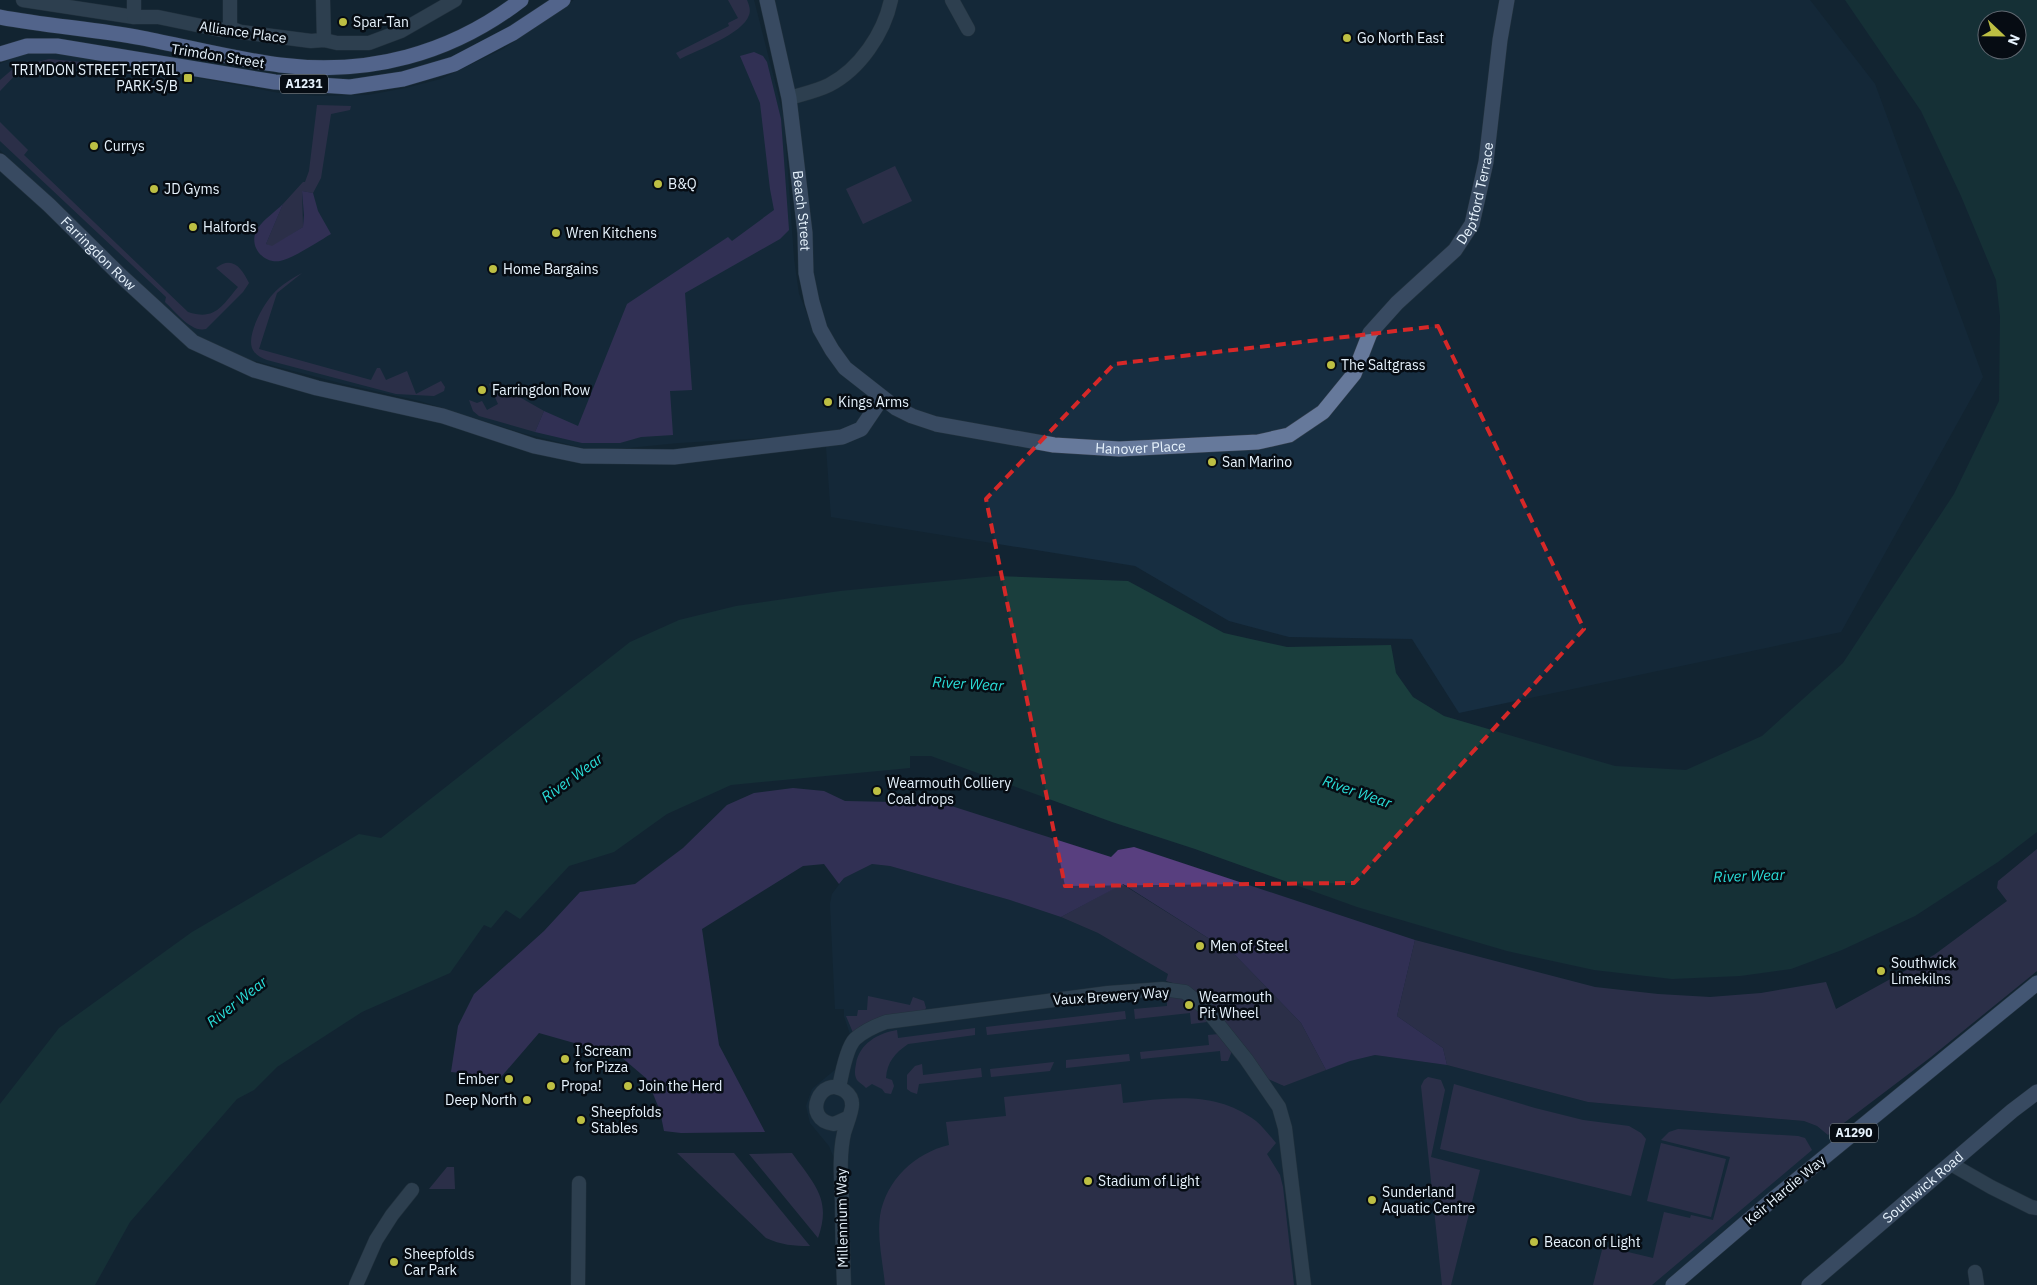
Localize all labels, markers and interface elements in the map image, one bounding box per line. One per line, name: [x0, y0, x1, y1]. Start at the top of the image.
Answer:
north arrow: [1977, 10, 2027, 60]
place label: Spar-Tan: [353, 13, 409, 31]
marker: Spar-Tan: [337, 16, 349, 28]
street label: Alliance Place: [198, 17, 288, 47]
place label: Go North East: [1357, 29, 1444, 47]
marker: Go North East: [1341, 32, 1353, 44]
text: N: [2004, 32, 2024, 48]
street label: Trimdon Street: [170, 40, 266, 72]
place label: TRIMDON STREET-RETAIL PARK-S/B: [12, 61, 178, 95]
marker: TRIMDON STREET-RETAIL PARK-S/B: [182, 72, 194, 84]
road number: A1231: [280, 74, 328, 94]
place label: Currys: [104, 137, 145, 155]
marker: Currys: [88, 140, 100, 152]
street label: Deptford Terrace: [1452, 141, 1497, 248]
street label: Beach Street: [789, 169, 814, 251]
place label: B&Q: [668, 175, 697, 193]
marker: B&Q: [652, 178, 664, 190]
place label: JD Gyms: [164, 180, 220, 198]
marker: JD Gyms: [148, 183, 160, 195]
street label: Farringdon Row: [57, 213, 140, 294]
place label: Halfords: [203, 218, 257, 236]
marker: Halfords: [187, 221, 199, 233]
place label: Wren Kitchens: [566, 224, 657, 242]
marker: Wren Kitchens: [550, 227, 562, 239]
place label: Home Bargains: [503, 260, 599, 278]
marker: Home Bargains: [487, 263, 499, 275]
place label: The Saltgrass: [1341, 356, 1426, 374]
marker: The Saltgrass: [1325, 359, 1337, 371]
place label: Farringdon Row: [492, 381, 591, 399]
marker: Farringdon Row: [476, 384, 488, 396]
place label: Kings Arms: [838, 393, 909, 411]
marker: Kings Arms: [822, 396, 834, 408]
street label: Hanover Place: [1095, 437, 1186, 458]
place label: San Marino: [1222, 453, 1292, 471]
marker: San Marino: [1206, 456, 1218, 468]
water label: River Wear: [932, 672, 1005, 695]
water label: River Wear: [537, 749, 607, 806]
water label: River Wear: [1320, 771, 1395, 812]
place label: Wearmouth Colliery Coal drops: [887, 774, 1011, 808]
marker: Wearmouth Colliery Coal drops: [871, 785, 883, 797]
water label: River Wear: [1713, 865, 1786, 886]
place label: Men of Steel: [1210, 937, 1288, 955]
marker: Men of Steel: [1194, 940, 1206, 952]
place label: Southwick Limekilns: [1891, 954, 1957, 988]
marker: Southwick Limekilns: [1875, 965, 1887, 977]
water label: River Wear: [203, 972, 271, 1031]
street label: Vaux Brewery Way: [1052, 983, 1170, 1009]
place label: Wearmouth Pit Wheel: [1199, 988, 1272, 1022]
marker: Wearmouth Pit Wheel: [1183, 999, 1195, 1011]
place label: I Scream for Pizza: [575, 1042, 632, 1076]
marker: I Scream for Pizza: [559, 1053, 571, 1065]
place label: Ember: [458, 1070, 499, 1088]
marker: Ember: [503, 1073, 515, 1085]
place label: Propa!: [561, 1077, 602, 1095]
place label: Join the Herd: [638, 1077, 722, 1095]
marker: Propa!: [545, 1080, 557, 1092]
marker: Join the Herd: [622, 1080, 634, 1092]
place label: Deep North: [445, 1091, 517, 1109]
marker: Deep North: [521, 1094, 533, 1106]
place label: Sheepfolds Stables: [591, 1103, 662, 1137]
marker: Sheepfolds Stables: [575, 1114, 587, 1126]
road number: A1290: [1830, 1124, 1878, 1142]
street label: Southwick Road: [1879, 1148, 1967, 1227]
street label: Keir Hardie Way: [1741, 1151, 1829, 1229]
street label: Millennium Way: [832, 1168, 852, 1268]
place label: Stadium of Light: [1098, 1172, 1200, 1190]
marker: Stadium of Light: [1082, 1175, 1094, 1187]
place label: Sunderland Aquatic Centre: [1382, 1183, 1476, 1217]
marker: Sunderland Aquatic Centre: [1366, 1194, 1378, 1206]
place label: Beacon of Light: [1544, 1233, 1641, 1251]
marker: Beacon of Light: [1528, 1236, 1540, 1248]
place label: Sheepfolds Car Park: [404, 1245, 475, 1279]
marker: Sheepfolds Car Park: [388, 1256, 400, 1268]

